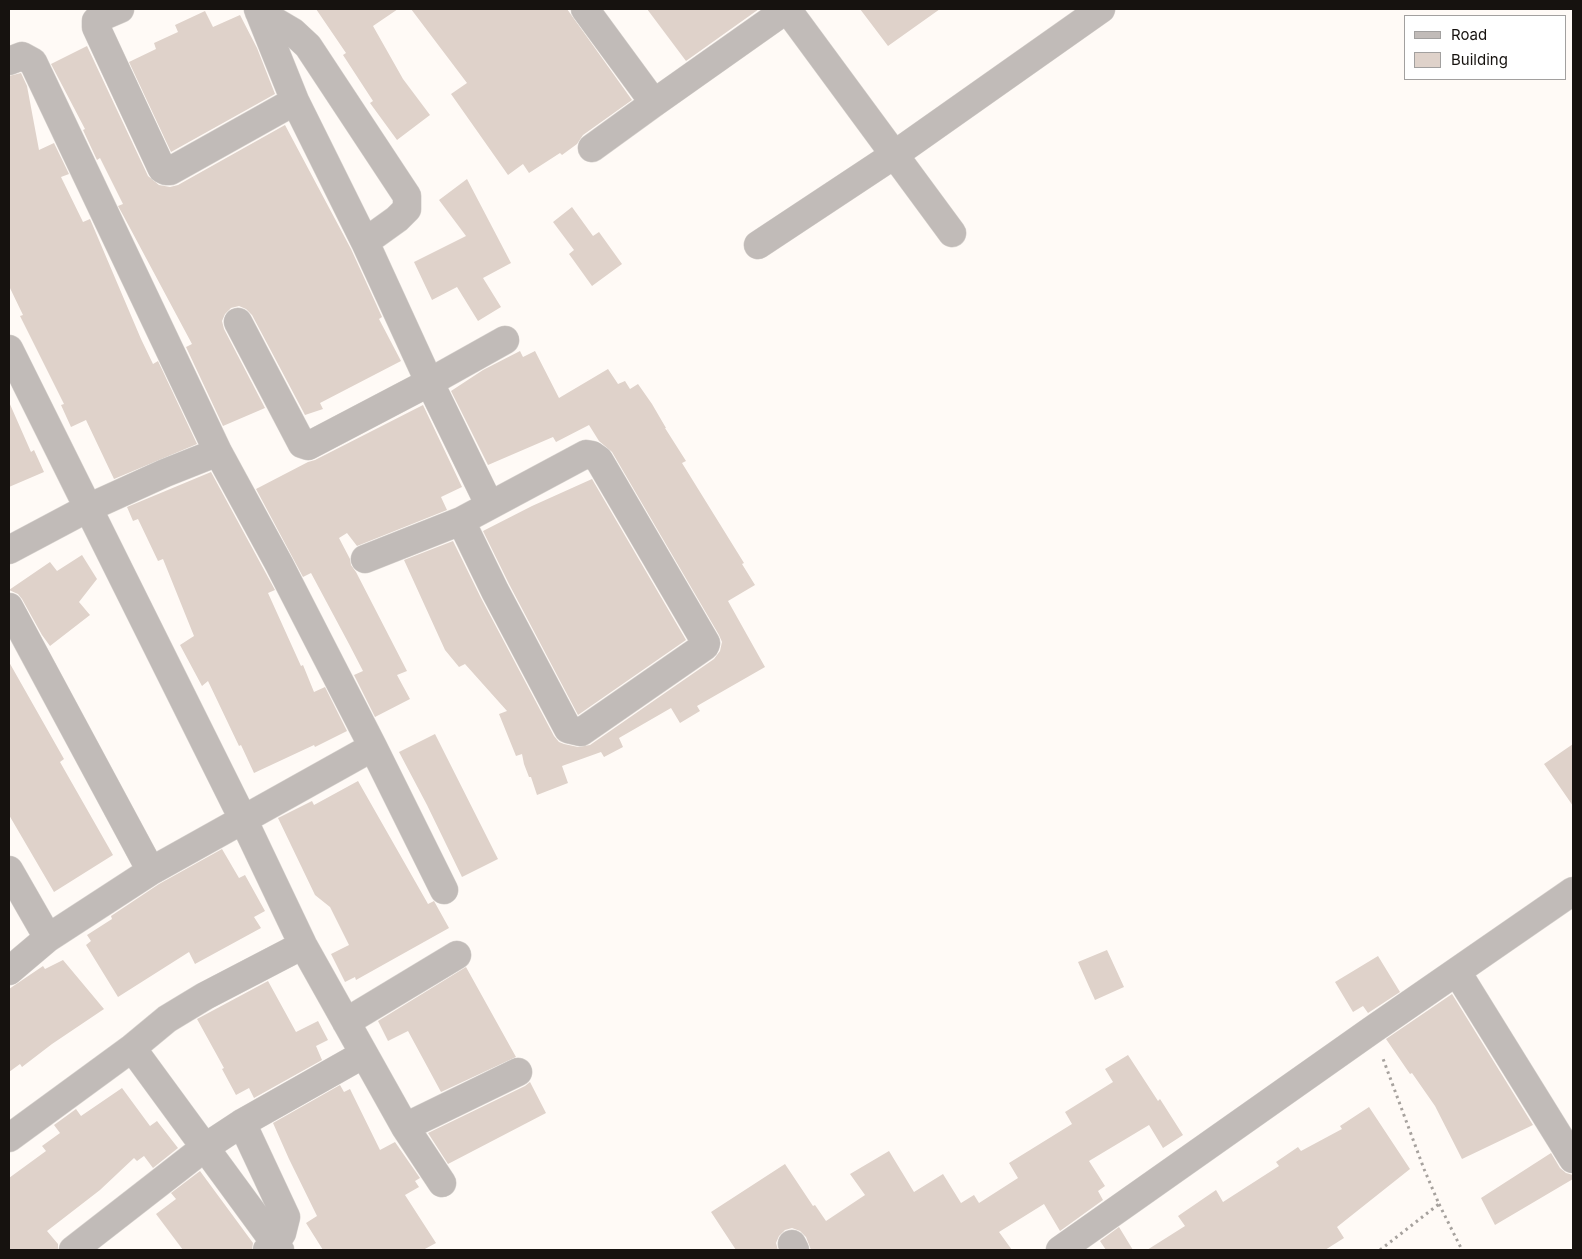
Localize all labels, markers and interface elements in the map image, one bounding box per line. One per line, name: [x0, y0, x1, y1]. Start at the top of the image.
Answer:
legend: [1404, 15, 1567, 80]
text: Road: [1451, 25, 1487, 44]
text: Building: [1451, 50, 1508, 69]

